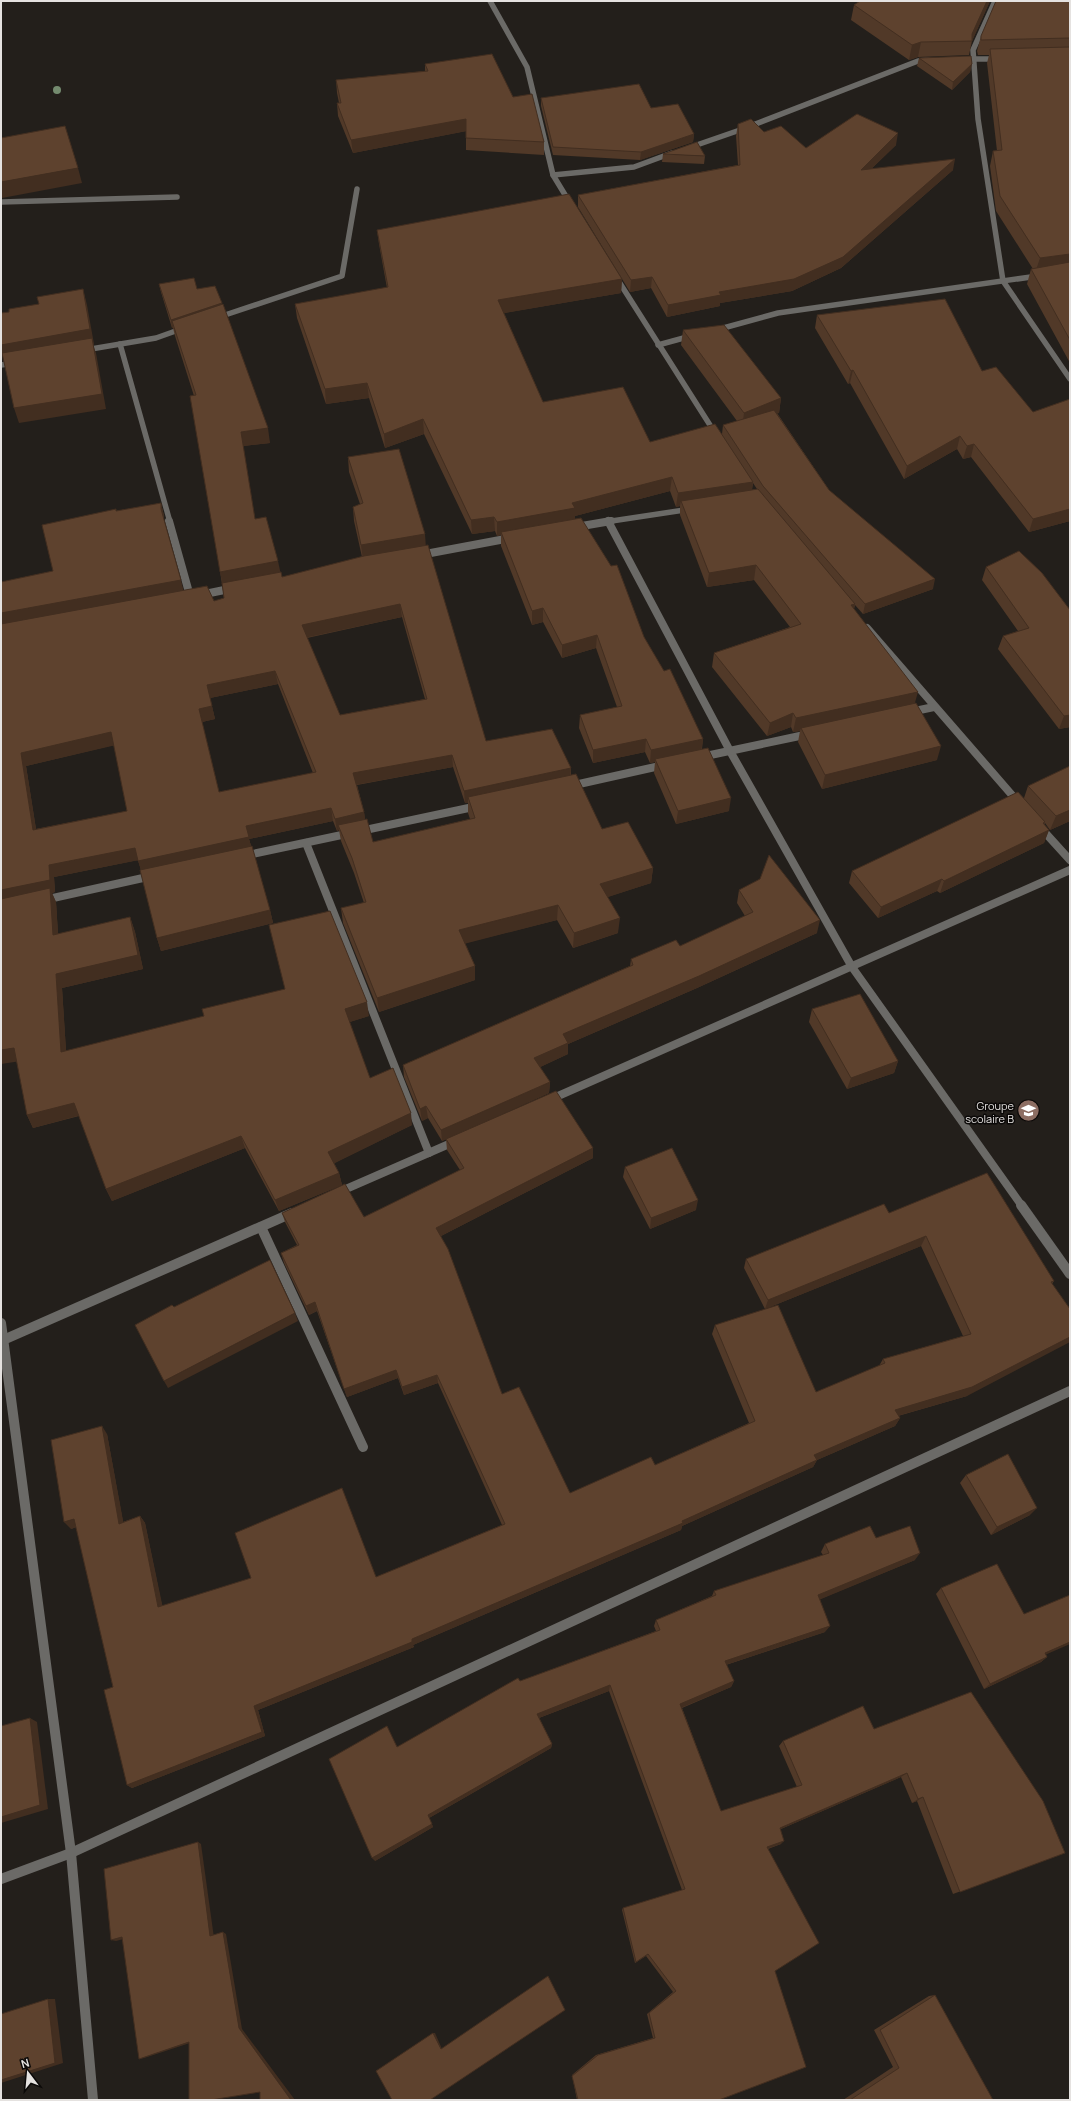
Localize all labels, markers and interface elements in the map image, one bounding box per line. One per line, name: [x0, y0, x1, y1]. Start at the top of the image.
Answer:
place label: Groupe scolaire B: [965, 1098, 1015, 1126]
school or university icon: Groupe scolaire B: [1016, 1098, 1042, 1124]
north arrow: [8, 2053, 48, 2093]
text: N: [19, 2055, 31, 2071]

